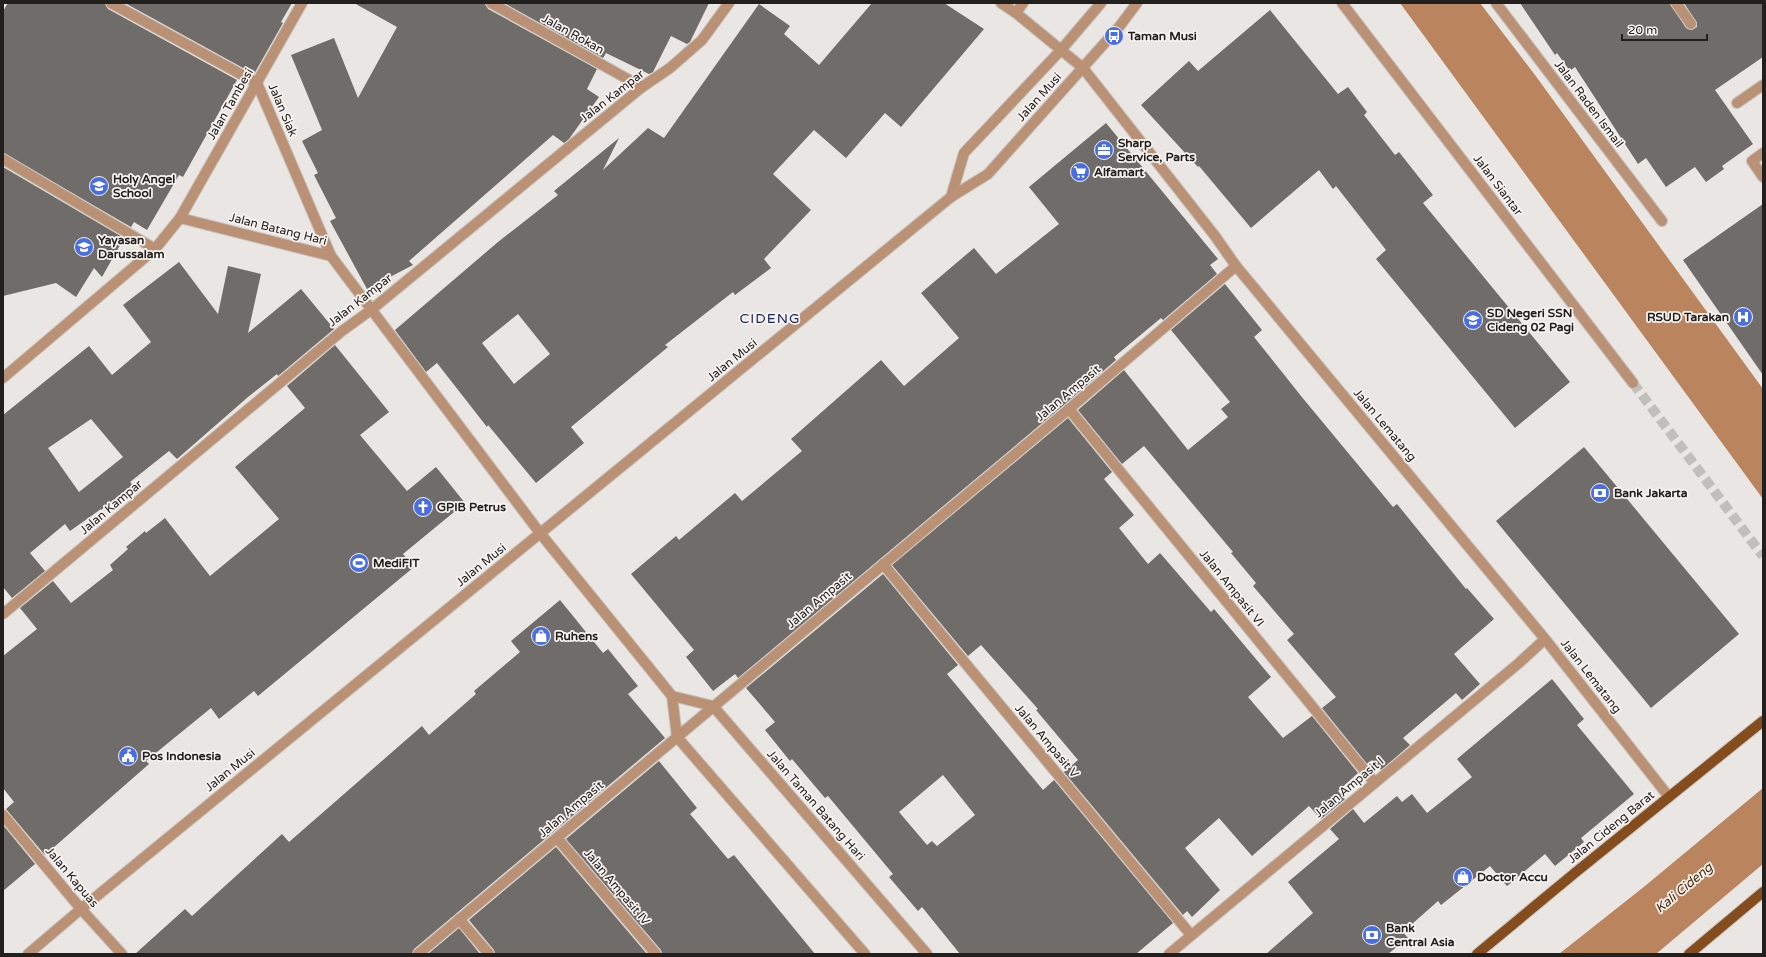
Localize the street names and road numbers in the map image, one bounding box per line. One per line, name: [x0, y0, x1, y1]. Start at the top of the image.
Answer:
street label: Jalan Rokan: [540, 11, 606, 57]
street label: Jalan Raden Ismail: [1552, 58, 1626, 150]
street label: Jalan Tambesi: [204, 66, 256, 142]
street label: Jalan Kampar: [577, 66, 647, 125]
street label: Jalan Musi: [1014, 70, 1064, 124]
street label: Jalan Siak: [266, 81, 301, 139]
street label: Jalan Siantar: [1471, 152, 1526, 219]
street label: Jalan Batang Hari: [228, 210, 328, 248]
street label: Jalan Kampar: [325, 270, 395, 329]
street label: Jalan Musi: [704, 336, 760, 384]
street label: Jalan Ampasit: [1033, 362, 1103, 424]
street label: Jalan Lematang: [1351, 386, 1419, 464]
street label: Jalan Kampar: [77, 477, 145, 537]
street label: Jalan Musi: [453, 541, 509, 589]
street label: Jalan Ampasit VI: [1197, 547, 1267, 629]
street label: Jalan Ampasit: [784, 569, 854, 631]
street label: Jalan Lematang: [1558, 636, 1624, 716]
street label: Jalan Ampasit V: [1012, 701, 1082, 781]
street label: Jalan Musi: [202, 746, 258, 794]
street label: Jalan Taman Batang Hari: [764, 747, 868, 863]
street label: Jalan Ampasit I: [1311, 754, 1387, 820]
street label: Jalan Ampasit: [536, 778, 606, 840]
street label: Jalan Cideng Barat: [1565, 788, 1657, 866]
street label: Jalan Kapuas: [43, 844, 102, 910]
street label: Jalan Ampasit IV: [581, 846, 653, 928]

